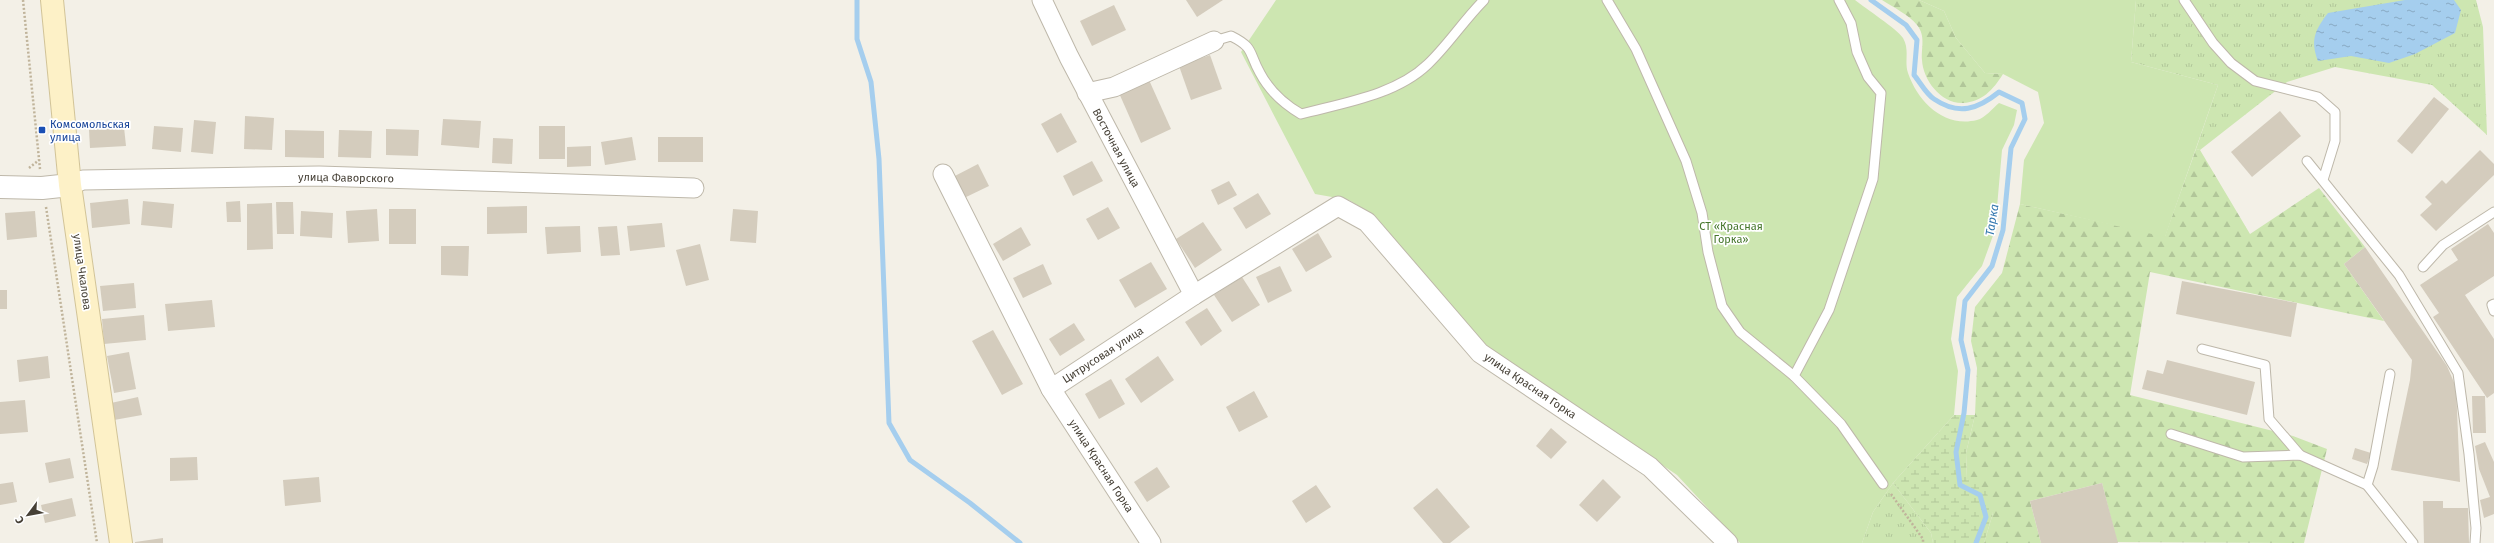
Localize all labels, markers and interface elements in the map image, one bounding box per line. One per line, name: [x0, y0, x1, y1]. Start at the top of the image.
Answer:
street label: Восточная улица: [1090, 106, 1142, 190]
place label: Комсомольская улица: [50, 118, 130, 144]
marker: Комсомольская улица: [37, 125, 47, 135]
street label: улица Фаворского: [298, 171, 394, 185]
water label: Тарка: [1983, 203, 2001, 237]
park label: СТ «Красная Горка»: [1699, 220, 1763, 246]
street label: улица Чкалова: [70, 233, 94, 311]
street label: Цитрусовая улица: [1060, 324, 1146, 386]
street label: улица Красная Горка: [1482, 350, 1578, 422]
street label: улица Красная Горка: [1066, 417, 1136, 515]
north arrow: [8, 495, 48, 535]
text: С: [12, 513, 27, 526]

